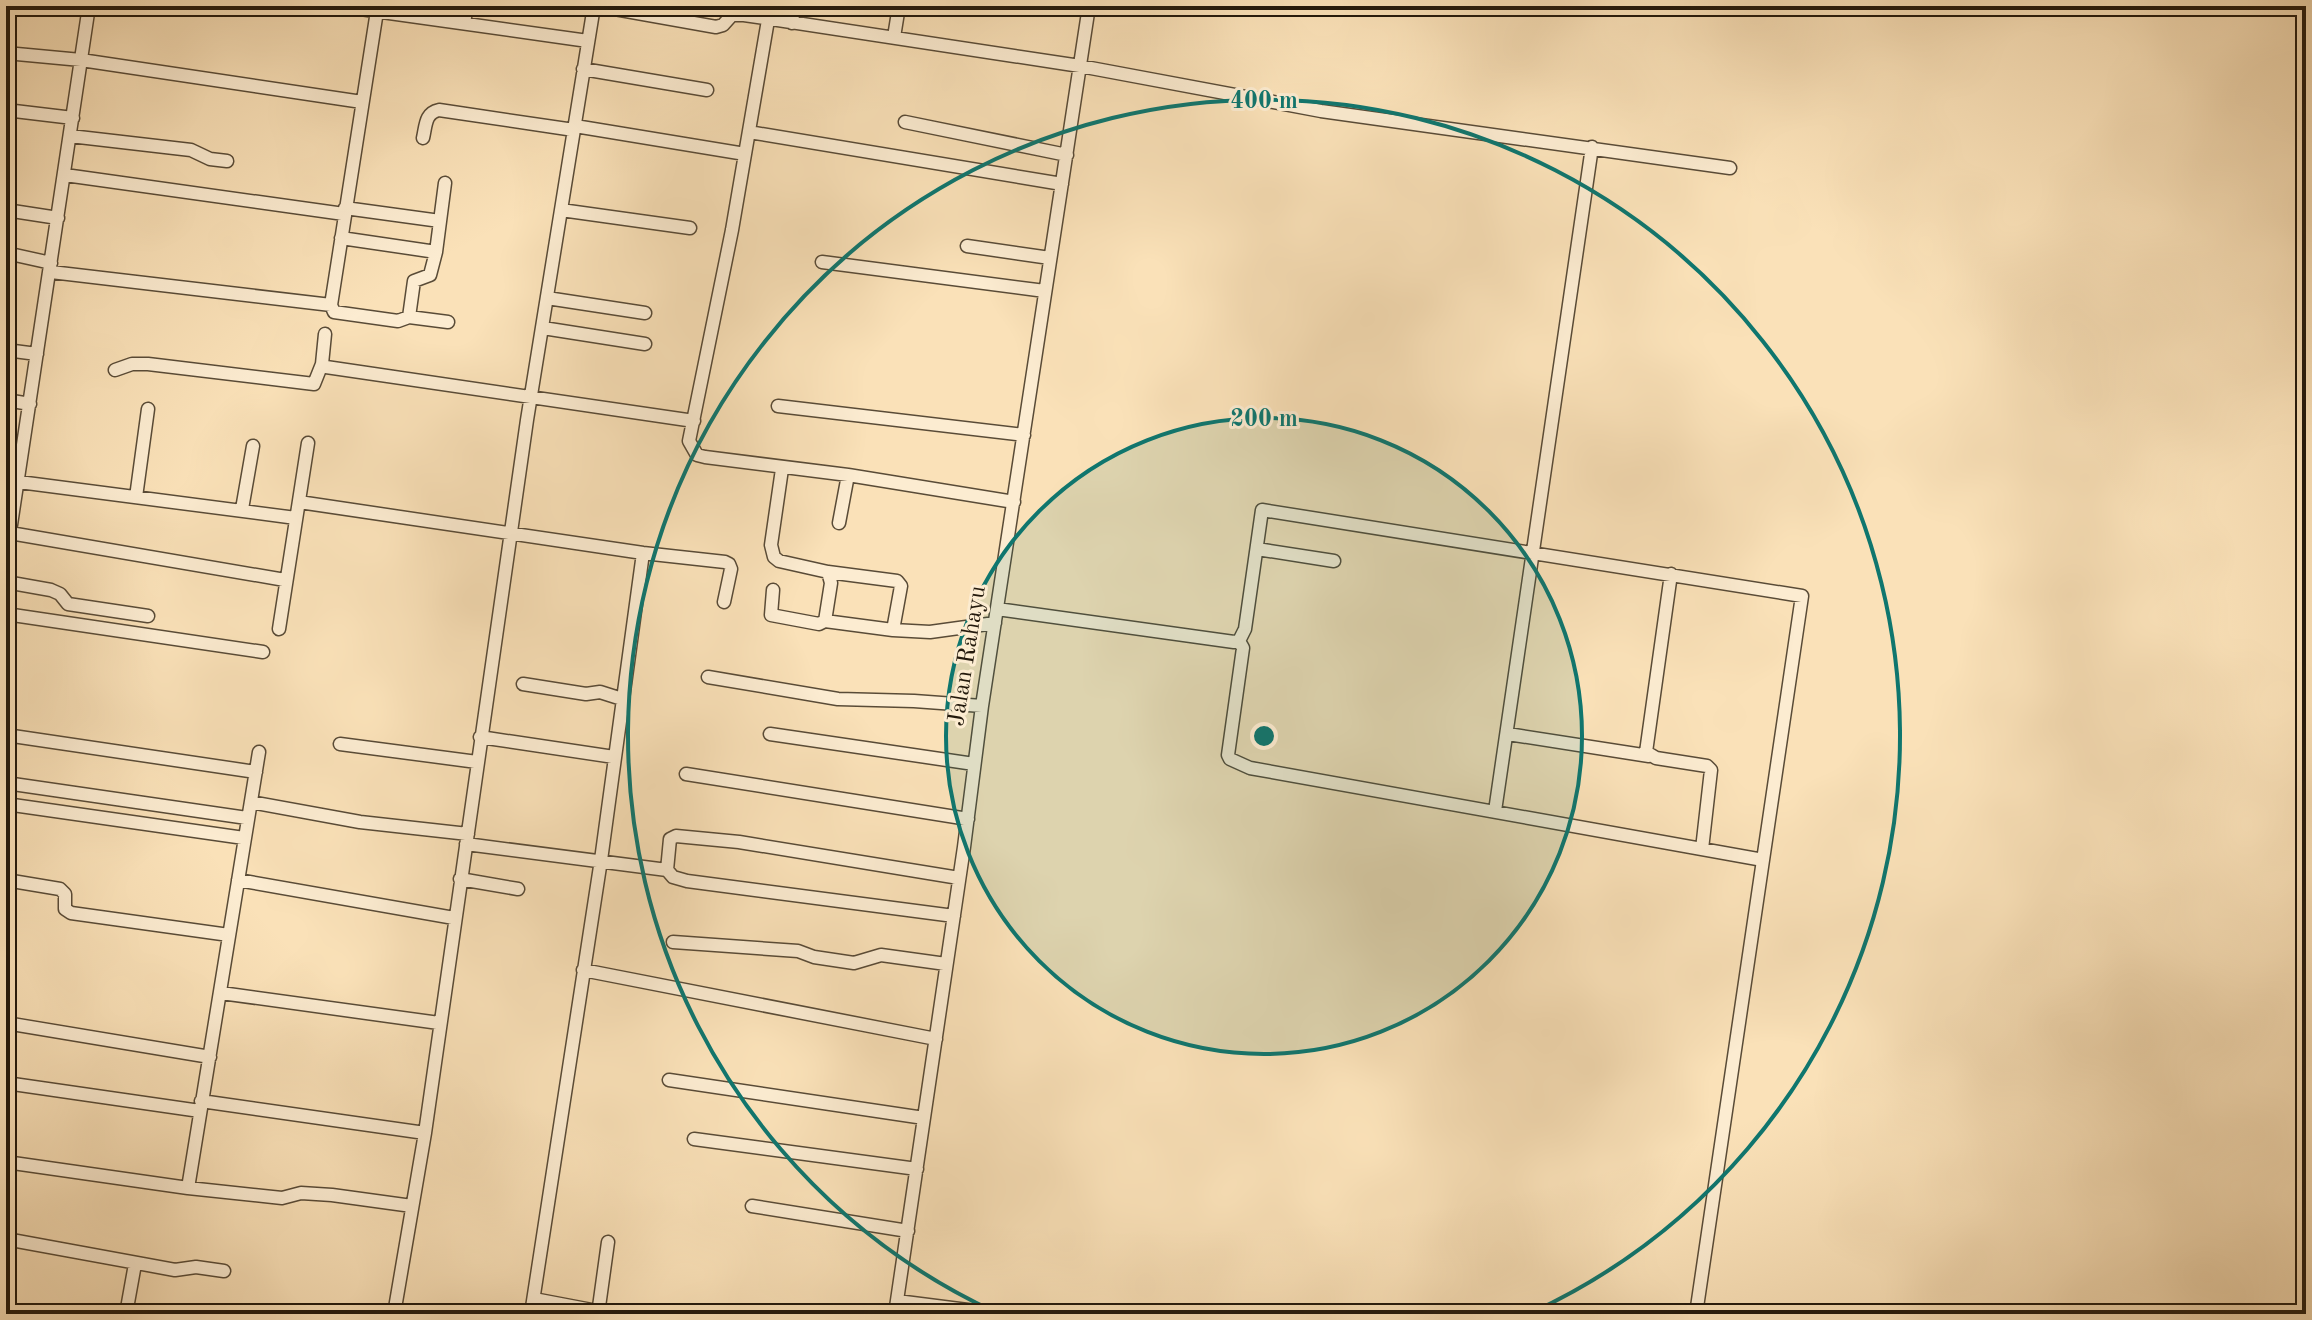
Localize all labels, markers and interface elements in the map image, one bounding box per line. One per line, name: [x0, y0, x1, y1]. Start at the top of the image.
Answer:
text: 400 m: [1230, 90, 1298, 114]
text: 200 m: [1230, 408, 1298, 432]
street label: Jalan Rahayu: [945, 584, 991, 728]
centre of rings: [1250, 722, 1278, 750]

